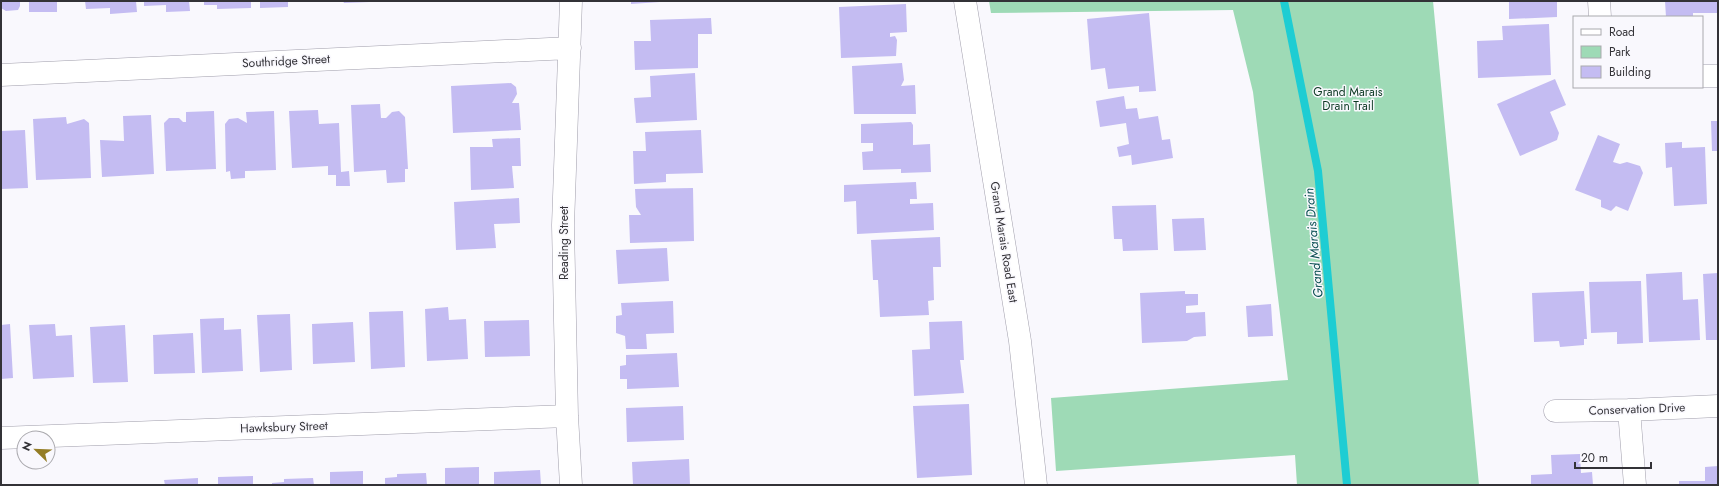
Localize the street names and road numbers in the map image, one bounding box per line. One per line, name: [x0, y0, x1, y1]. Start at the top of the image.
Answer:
street label: Southridge Street: [242, 50, 330, 72]
street label: Grand Marais Road East: [986, 180, 1022, 304]
street label: Reading Street: [555, 206, 573, 280]
street label: Conservation Drive: [1588, 398, 1686, 420]
street label: Hawksbury Street: [240, 416, 328, 438]

